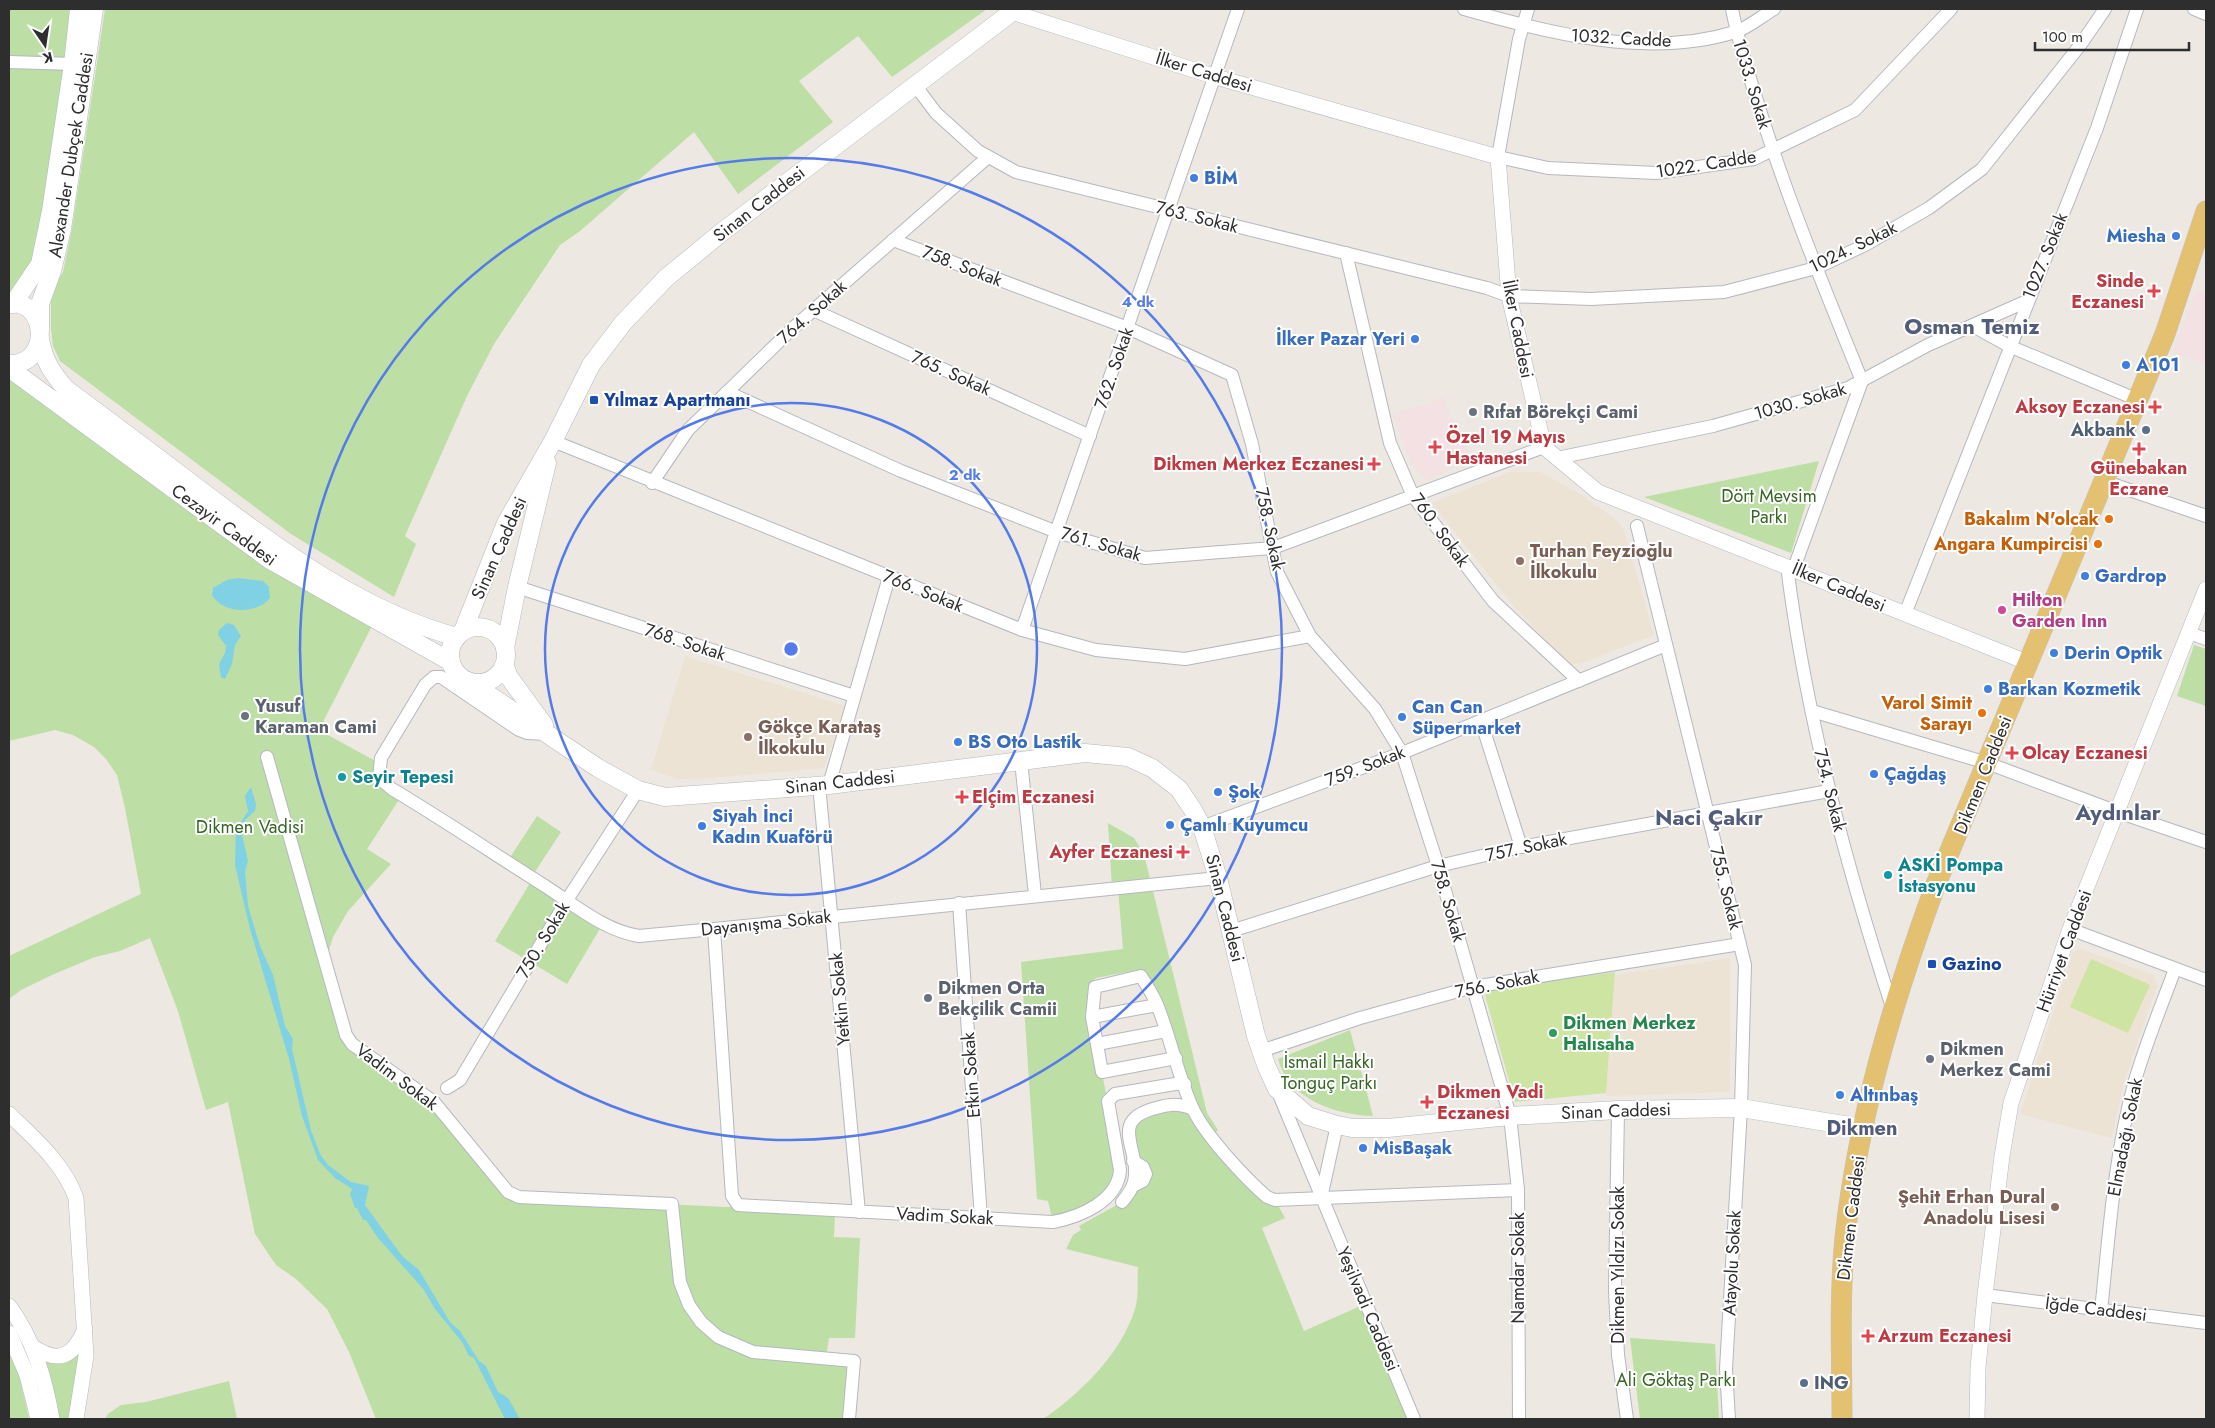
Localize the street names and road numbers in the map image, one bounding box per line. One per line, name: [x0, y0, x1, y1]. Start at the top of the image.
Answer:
street label: 1032. Cadde: [1570, 22, 1672, 54]
street label: 1033. Sokak: [1726, 36, 1778, 132]
street label: İlker Caddesi: [1152, 45, 1256, 99]
street label: Alexander Dubçek Caddesi: [42, 50, 100, 260]
street label: 1022. Cadde: [1654, 143, 1758, 185]
street label: Sinan Caddesi: [708, 160, 810, 248]
street label: 763. Sokak: [1153, 194, 1241, 240]
street label: 1027. Sokak: [2016, 209, 2074, 303]
street label: 1024. Sokak: [1805, 215, 1901, 279]
street label: 758. Sokak: [918, 239, 1006, 293]
street label: 764. Sokak: [772, 274, 852, 350]
street label: İlker Caddesi: [1496, 278, 1540, 380]
street label: 762. Sokak: [1088, 323, 1140, 412]
street label: 765. Sokak: [907, 344, 995, 402]
street label: 1030. Sokak: [1751, 375, 1849, 427]
street label: Cezayir Caddesi: [166, 478, 282, 572]
street label: 758. Sokak: [1249, 485, 1291, 573]
street label: 760. Sokak: [1404, 488, 1476, 572]
street label: Sinan Caddesi: [465, 492, 533, 604]
street label: 761. Sokak: [1058, 520, 1145, 568]
street label: İlker Caddesi: [1788, 556, 1890, 618]
street label: 766. Sokak: [879, 563, 967, 619]
street label: 768. Sokak: [641, 617, 729, 667]
street label: Dikmen Caddesi: [1947, 712, 2019, 838]
street label: 759. Sokak: [1321, 739, 1409, 793]
street label: 754. Sokak: [1807, 746, 1853, 834]
street label: Sinan Caddesi: [784, 763, 896, 801]
street label: 757. Sokak: [1483, 826, 1569, 868]
street label: 755. Sokak: [1703, 844, 1749, 932]
street label: Sinan Caddesi: [1199, 851, 1251, 965]
street label: 758. Sokak: [1424, 857, 1472, 945]
street label: Hürriyet Caddesi: [2030, 886, 2098, 1016]
street label: 750. Sokak: [510, 897, 576, 983]
street label: Dayanışma Sokak: [699, 903, 833, 943]
street label: Yetkin Sokak: [823, 951, 857, 1047]
street label: 756. Sokak: [1453, 963, 1541, 1005]
street label: Etkin Sokak: [955, 1031, 987, 1119]
street label: Vadim Sokak: [350, 1037, 444, 1117]
street label: Elmadağı Sokak: [2101, 1075, 2149, 1198]
street label: Sinan Caddesi: [1560, 1096, 1672, 1126]
street label: Dikmen Caddesi: [1830, 1154, 1872, 1282]
street label: Dikmen Yıldızı Sokak: [1605, 1186, 1631, 1344]
street label: Vadim Sokak: [896, 1200, 994, 1232]
street label: Atayolu Sokak: [1716, 1210, 1748, 1316]
street label: Namdar Sokak: [1505, 1212, 1531, 1324]
street label: Yeşilvadi Caddesi: [1330, 1243, 1406, 1375]
street label: İğde Caddesi: [2044, 1290, 2148, 1328]

